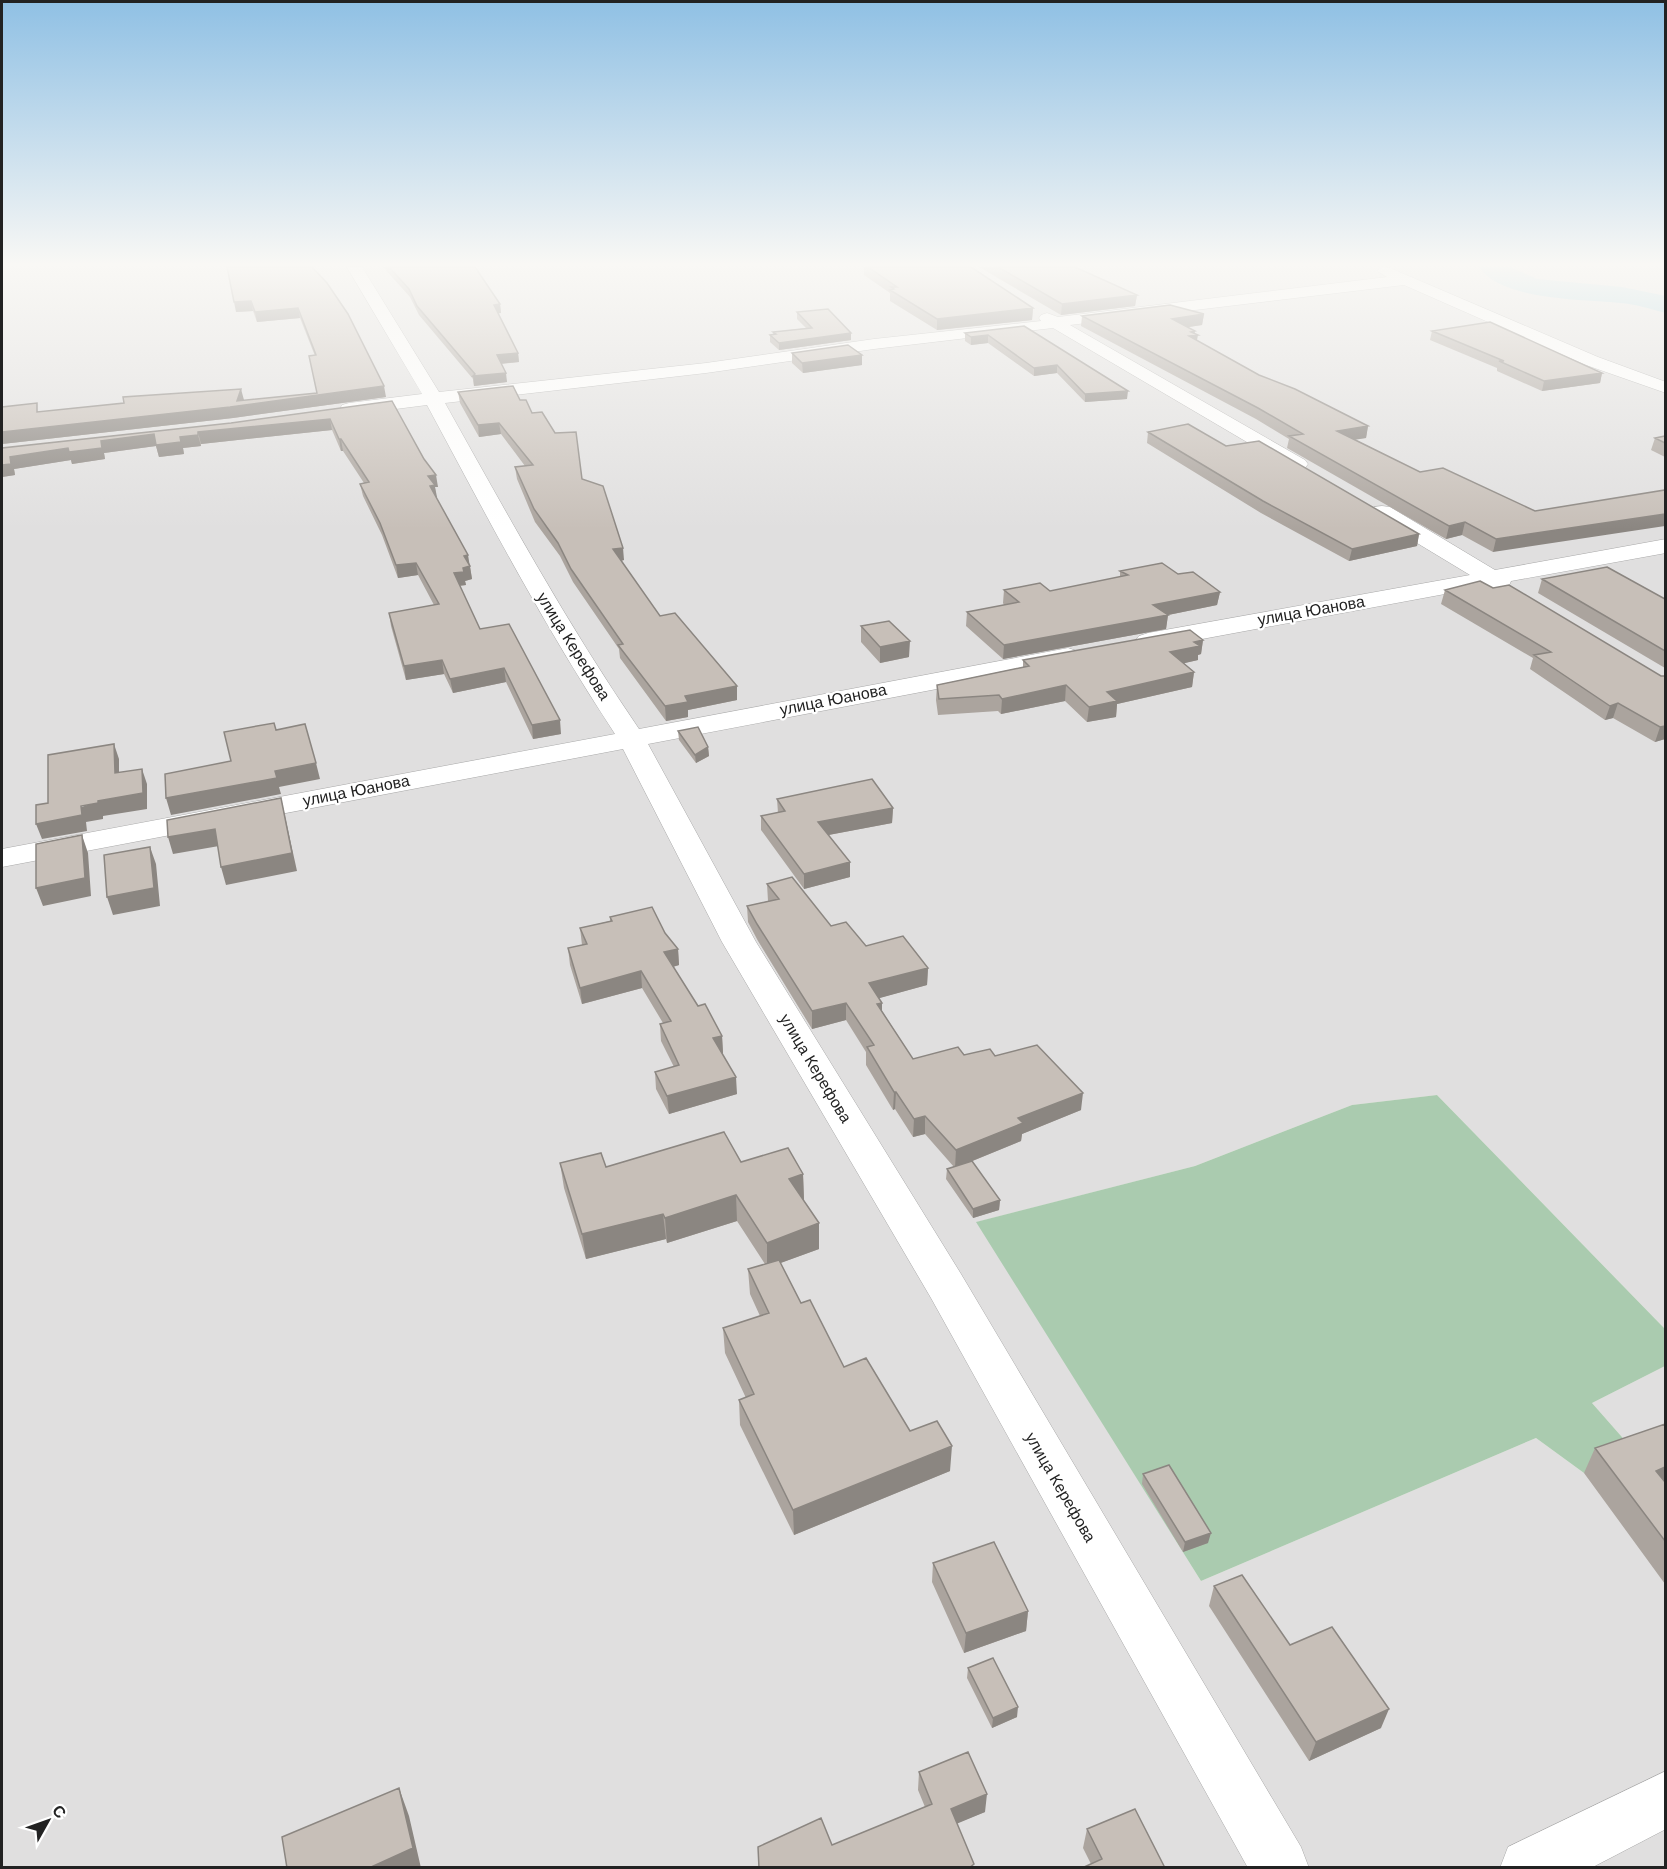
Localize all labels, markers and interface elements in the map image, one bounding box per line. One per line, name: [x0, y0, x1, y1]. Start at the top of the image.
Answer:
street label: улица Керефова: [534, 589, 614, 703]
street label: улица Юанова: [1256, 593, 1366, 628]
street label: улица Юанова: [778, 681, 888, 718]
street label: улица Юанова: [301, 772, 411, 809]
street label: улица Керефова: [776, 1011, 855, 1126]
street label: улица Керефова: [1022, 1429, 1099, 1545]
north arrow: [18, 1791, 78, 1851]
text: С: [49, 1802, 70, 1822]

